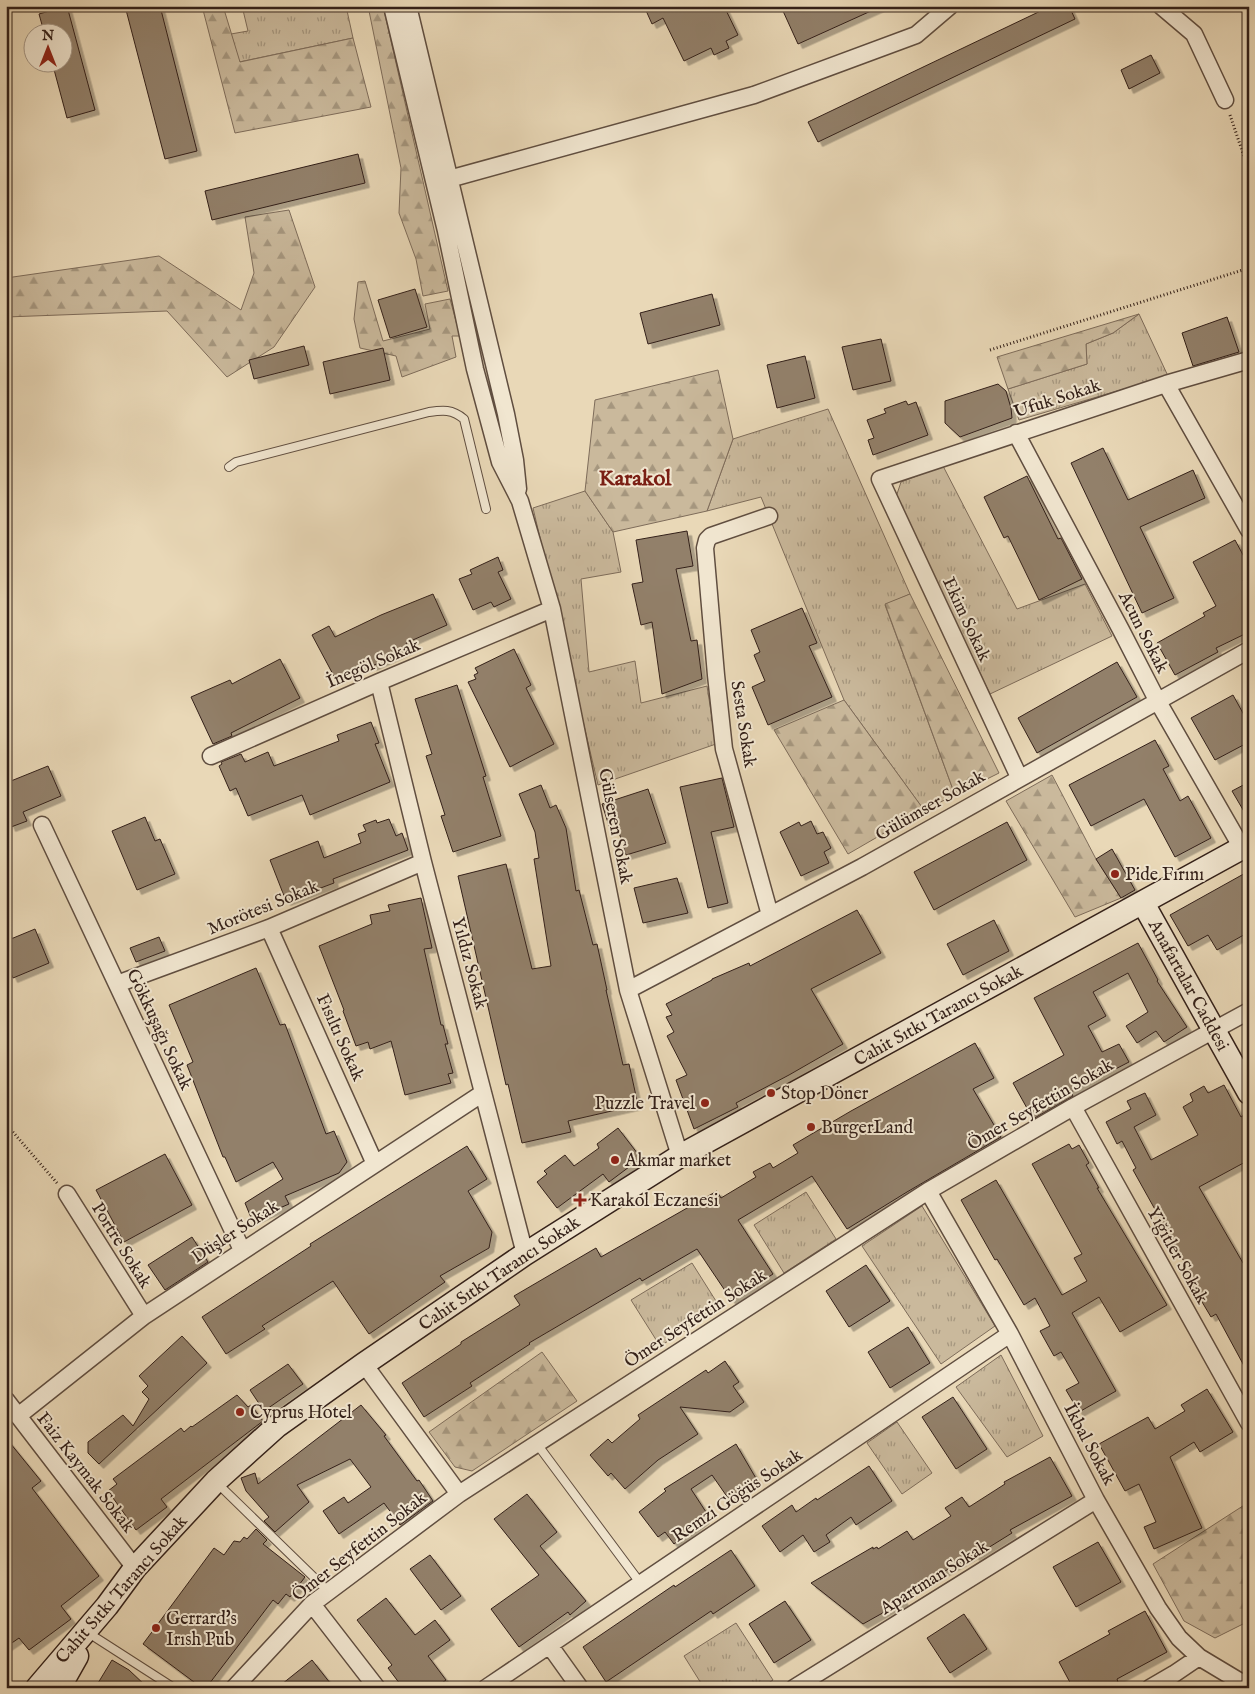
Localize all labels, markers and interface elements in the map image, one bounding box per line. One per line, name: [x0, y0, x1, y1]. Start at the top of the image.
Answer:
north arrow: [22, 22, 72, 72]
text: N: [41, 27, 54, 45]
street label: Ufuk Sokak: [1011, 374, 1104, 424]
district label: Karakol: [599, 465, 672, 493]
street label: Ekim Sokak: [936, 574, 995, 666]
street label: Acun Sokak: [1112, 587, 1173, 678]
street label: İnegöl Sokak: [323, 633, 424, 694]
street label: Sesta Sokak: [724, 679, 761, 770]
street label: Gülümser Sokak: [872, 765, 990, 847]
street label: Gülseren Sokak: [592, 766, 637, 886]
place label: Pide Fırını: [1125, 864, 1204, 887]
marker: Pide Fırını: [1109, 868, 1121, 880]
street label: Morötesi Sokak: [204, 875, 323, 941]
street label: Yıldız Sokak: [445, 915, 492, 1012]
street label: Anafartalar Caddesi: [1142, 915, 1233, 1056]
street label: Cahit Sıtkı Tarancı Sokak: [850, 960, 1028, 1072]
street label: Gökkuşağı Sokak: [121, 965, 197, 1094]
street label: Fısıltı Sokak: [310, 990, 369, 1085]
street label: Ömer Seyfettin Sokak: [963, 1053, 1118, 1157]
place label: Stop Döner: [781, 1083, 869, 1106]
marker: Stop Döner: [765, 1087, 777, 1099]
place label: Puzzle Travel: [595, 1093, 695, 1116]
marker: Puzzle Travel: [699, 1097, 711, 1109]
place label: BurgerLand: [821, 1117, 913, 1140]
marker: BurgerLand: [805, 1121, 817, 1133]
place label: Akmar market: [624, 1150, 731, 1173]
marker: Akmar market: [609, 1154, 621, 1166]
place label: Karakol Eczanesi: [590, 1190, 719, 1213]
marker: Karakol Eczanesi: [574, 1194, 586, 1206]
street label: Düşler Sokak: [188, 1195, 284, 1269]
street label: Portre Sokak: [85, 1198, 156, 1293]
street label: Yiğitler Sokak: [1141, 1203, 1213, 1309]
street label: Cahit Sıtkı Tarancı Sokak: [415, 1212, 585, 1337]
street label: Ömer Seyfettin Sokak: [620, 1264, 772, 1374]
street label: İkbal Sokak: [1058, 1399, 1121, 1490]
place label: Cyprus Hotel: [250, 1402, 352, 1425]
marker: Cyprus Hotel: [234, 1406, 246, 1418]
street label: Faiz Kaymak Sokak: [31, 1408, 139, 1538]
street label: Remzi Göğüs Sokak: [668, 1444, 808, 1548]
street label: Ömer Seyfettin Sokak: [287, 1486, 432, 1607]
street label: Cahit Sıtkı Tarancı Sokak: [51, 1511, 193, 1669]
street label: Apartman Sokak: [875, 1536, 994, 1621]
place label: Gerrard's Irısh Pub: [166, 1608, 237, 1652]
marker: Gerrard's Irısh Pub: [150, 1622, 162, 1634]

